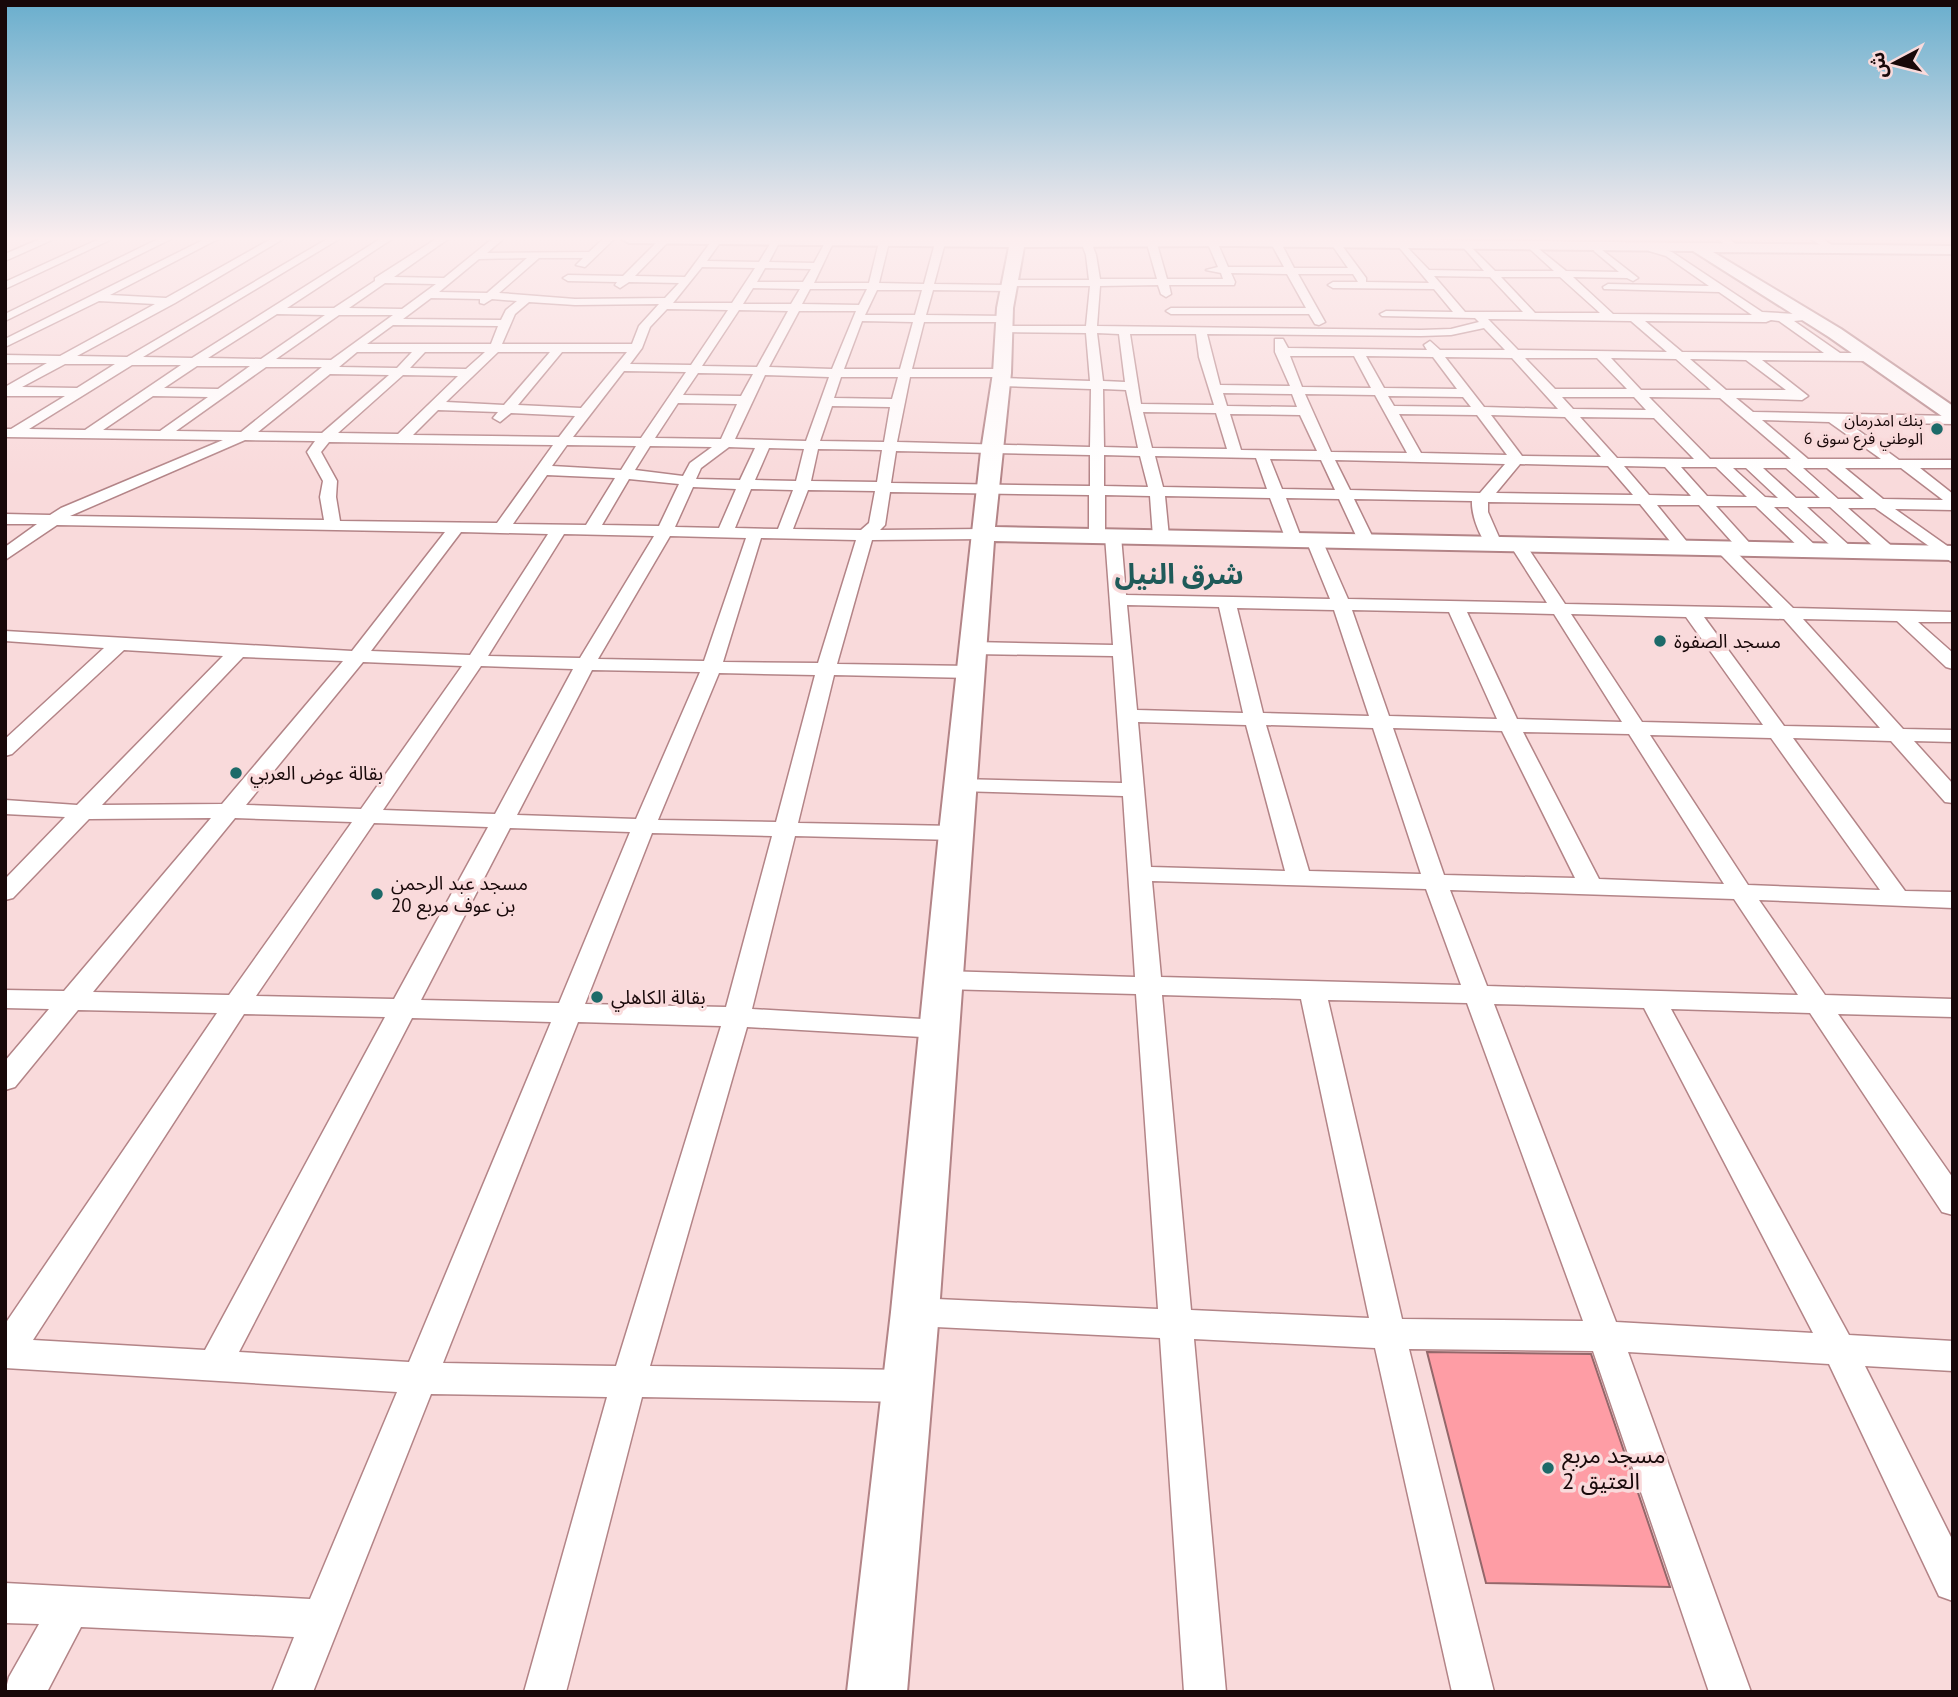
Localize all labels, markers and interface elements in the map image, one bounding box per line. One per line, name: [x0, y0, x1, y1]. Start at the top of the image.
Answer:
north arrow: [1860, 28, 1930, 98]
text: ش: [1865, 51, 1892, 79]
place label: بنك امدرمان الوطني فرع سوق 6: [1804, 410, 1923, 451]
marker: بنك امدرمان الوطني فرع سوق 6: [1929, 421, 1945, 437]
district label: شرق النيل: [1114, 555, 1244, 592]
place label: مسجد الصفوة: [1674, 629, 1781, 653]
marker: مسجد الصفوة: [1652, 633, 1668, 649]
place label: بقالة عوض العربي: [250, 761, 383, 788]
marker: بقالة عوض العربي: [228, 765, 244, 781]
place label: مسجد عبد الرحمن بن عوف مربع 20: [391, 871, 528, 920]
marker: مسجد عبد الرحمن بن عوف مربع 20: [369, 886, 385, 902]
place label: بقالة الكاهلي: [611, 985, 706, 1012]
marker: بقالة الكاهلي: [589, 989, 605, 1005]
place label: مسجد مربع 2 العتيق: [1562, 1440, 1666, 1495]
marker: مسجد مربع 2 العتيق: [1540, 1460, 1556, 1476]

